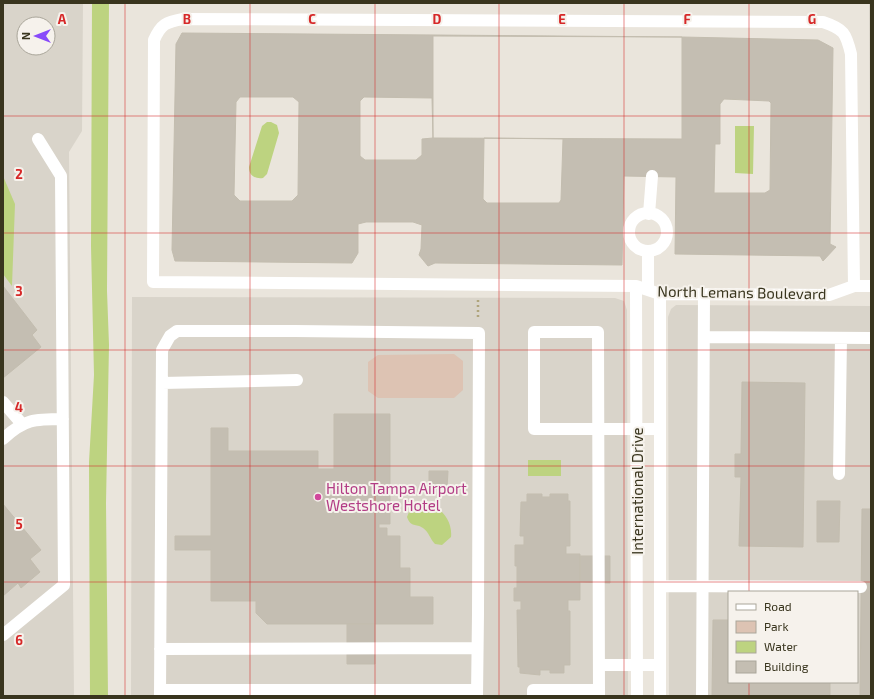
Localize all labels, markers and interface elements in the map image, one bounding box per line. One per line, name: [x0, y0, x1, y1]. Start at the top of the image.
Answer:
text: A: [58, 11, 67, 27]
text: B: [183, 11, 191, 27]
text: C: [308, 11, 316, 27]
text: D: [433, 11, 442, 27]
text: E: [558, 11, 566, 27]
text: F: [683, 11, 691, 27]
text: G: [808, 11, 816, 27]
north arrow: [16, 16, 56, 56]
text: N: [19, 32, 32, 40]
text: 2: [15, 166, 23, 182]
street label: North Lemans Boulevard: [657, 282, 827, 302]
text: 3: [15, 283, 23, 299]
text: 4: [15, 399, 23, 415]
street label: International Drive: [628, 427, 646, 555]
place label: Hilton Tampa Airport Westshore Hotel: [326, 479, 467, 514]
marker: Hilton Tampa Airport Westshore Hotel: [313, 492, 323, 502]
text: 5: [15, 516, 23, 532]
legend: [728, 591, 858, 683]
text: Road: [764, 599, 792, 613]
text: Park: [764, 619, 789, 633]
text: 6: [15, 632, 23, 648]
text: Water: [764, 639, 798, 653]
text: Building: [764, 659, 809, 673]

